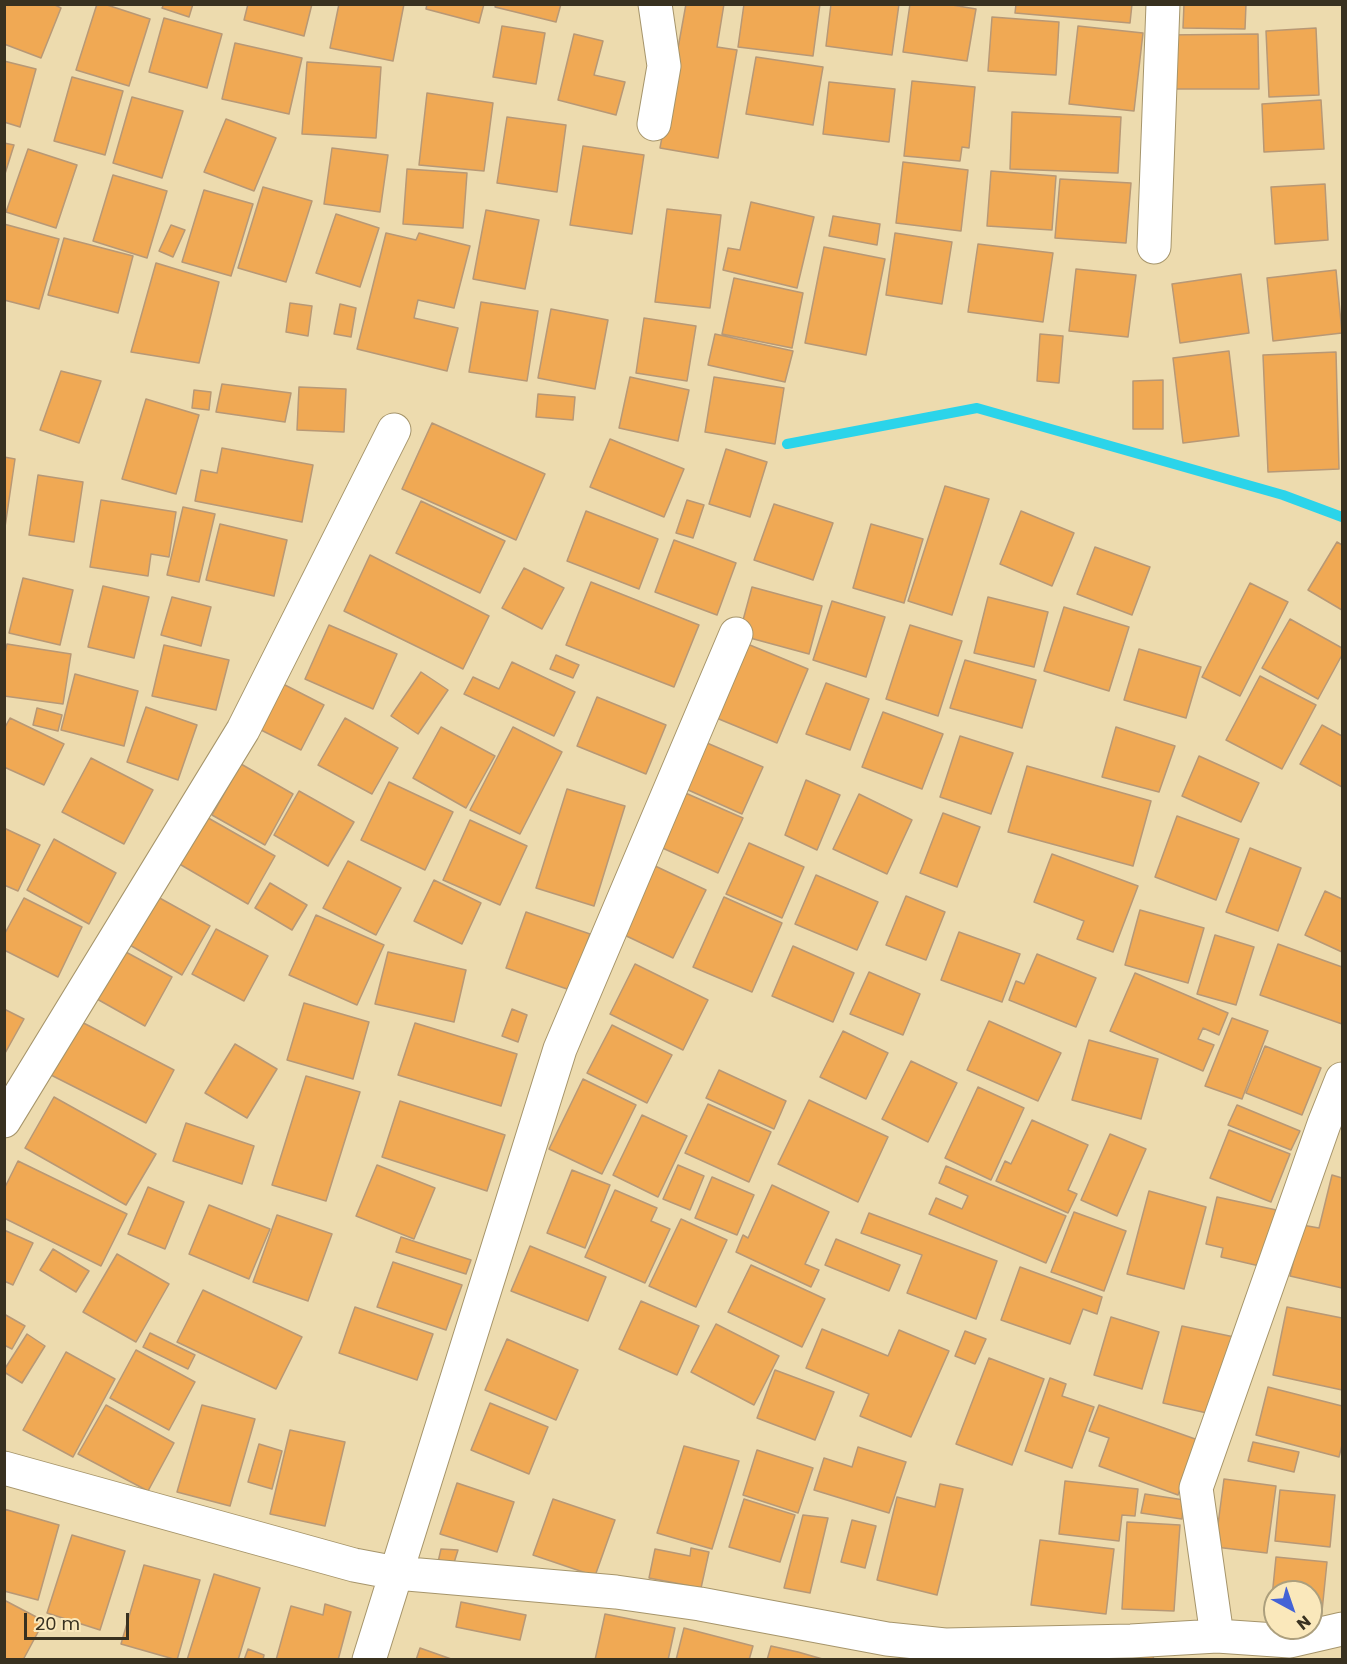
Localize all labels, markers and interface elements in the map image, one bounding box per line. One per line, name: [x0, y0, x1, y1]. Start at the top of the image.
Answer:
north arrow: [1263, 1580, 1323, 1640]
scale bar: [27, 1601, 132, 1639]
text: N: [1292, 1610, 1316, 1635]
text: 20 m: [35, 1611, 80, 1636]

